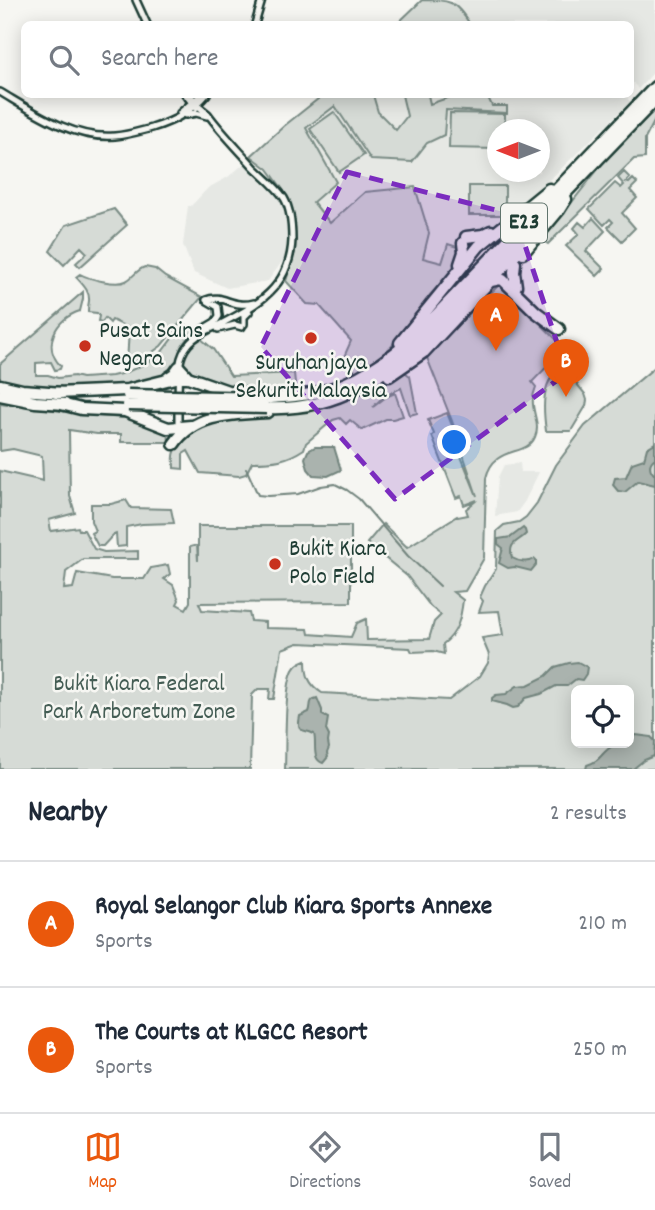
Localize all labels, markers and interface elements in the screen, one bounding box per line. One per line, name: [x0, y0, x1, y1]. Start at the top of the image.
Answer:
search box: [21, 21, 634, 98]
icon: search: [45, 41, 83, 79]
text: Search here: [101, 41, 219, 78]
north arrow: [487, 119, 550, 182]
road number: E23: [501, 204, 547, 243]
pin: A: [473, 293, 519, 351]
place label: Pusat Sains Negara: [99, 315, 203, 377]
marker: Suruhanjaya Sekuriti Malaysia: [303, 330, 319, 346]
marker: Pusat Sains Negara: [77, 338, 93, 354]
pin: B: [543, 339, 589, 397]
place label: Suruhanjaya Sekuriti Malaysia: [235, 347, 387, 409]
your location: [437, 425, 471, 459]
place label: Bukit Kiara Polo Field: [289, 533, 387, 595]
marker: Bukit Kiara Polo Field: [267, 556, 283, 572]
park label: Bukit Kiara Federal Park Arboretum Zone: [42, 668, 236, 730]
map controls: [571, 685, 634, 748]
button: locate: [571, 685, 634, 748]
text: Nearby: [28, 793, 106, 836]
text: 2 results: [550, 798, 627, 831]
text: Royal Selangor Club Kiara Sports Annexe: [95, 889, 492, 926]
text: A: [45, 908, 57, 941]
text: 210 m: [578, 908, 627, 941]
text: Sports: [95, 926, 153, 959]
text: The Courts at KLGCC Resort: [95, 1015, 367, 1052]
text: B: [46, 1034, 56, 1067]
text: 250 m: [573, 1034, 627, 1067]
text: Sports: [95, 1052, 153, 1085]
tab: Map: [84, 1128, 122, 1197]
tab: Directions: [289, 1128, 361, 1197]
tab: Saved: [529, 1128, 571, 1197]

